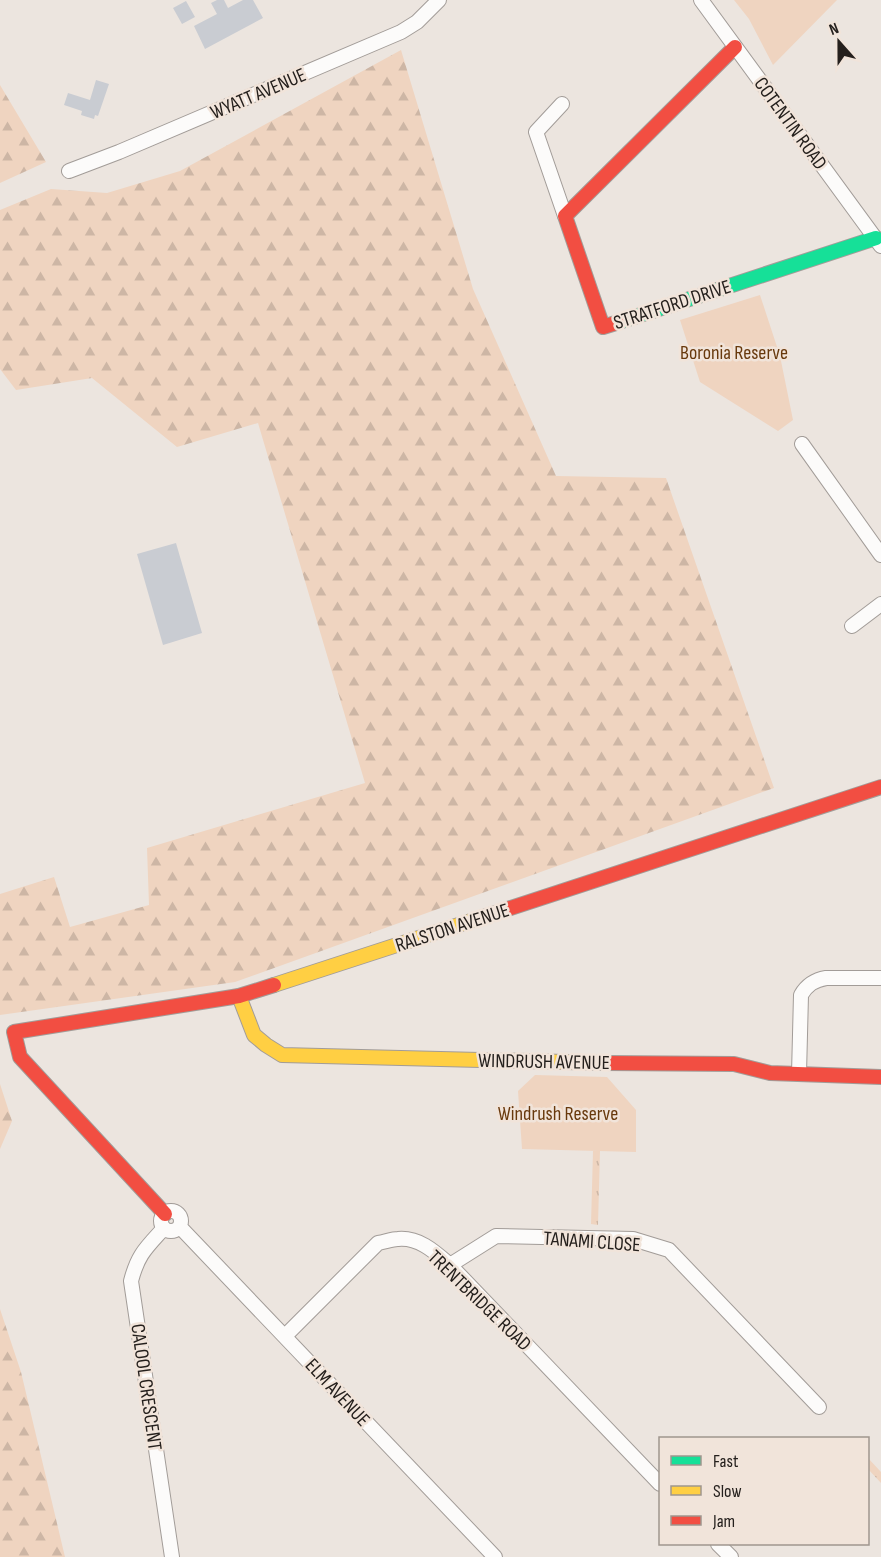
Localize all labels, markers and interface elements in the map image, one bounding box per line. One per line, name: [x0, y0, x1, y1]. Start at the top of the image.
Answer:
north arrow: [809, 12, 869, 72]
text: N: [827, 19, 842, 40]
street label: WYATT AVENUE: [207, 63, 310, 125]
street label: COTENTIN ROAD: [749, 73, 832, 175]
street label: STRATFORD DRIVE: [611, 275, 734, 335]
park label: Boronia Reserve: [680, 341, 788, 365]
street label: RALSTON AVENUE: [392, 898, 512, 958]
street label: WINDRUSH AVENUE: [478, 1049, 610, 1075]
park label: Windrush Reserve: [498, 1102, 618, 1126]
street label: TANAMI CLOSE: [543, 1227, 641, 1257]
street label: TRENTBRIDGE ROAD: [423, 1245, 536, 1356]
street label: CALOOL CRESCENT: [125, 1322, 167, 1452]
street label: ELM AVENUE: [300, 1354, 375, 1432]
legend: [659, 1437, 869, 1545]
text: Fast: [713, 1451, 739, 1472]
text: Slow: [713, 1481, 742, 1502]
text: Jam: [712, 1511, 735, 1532]

